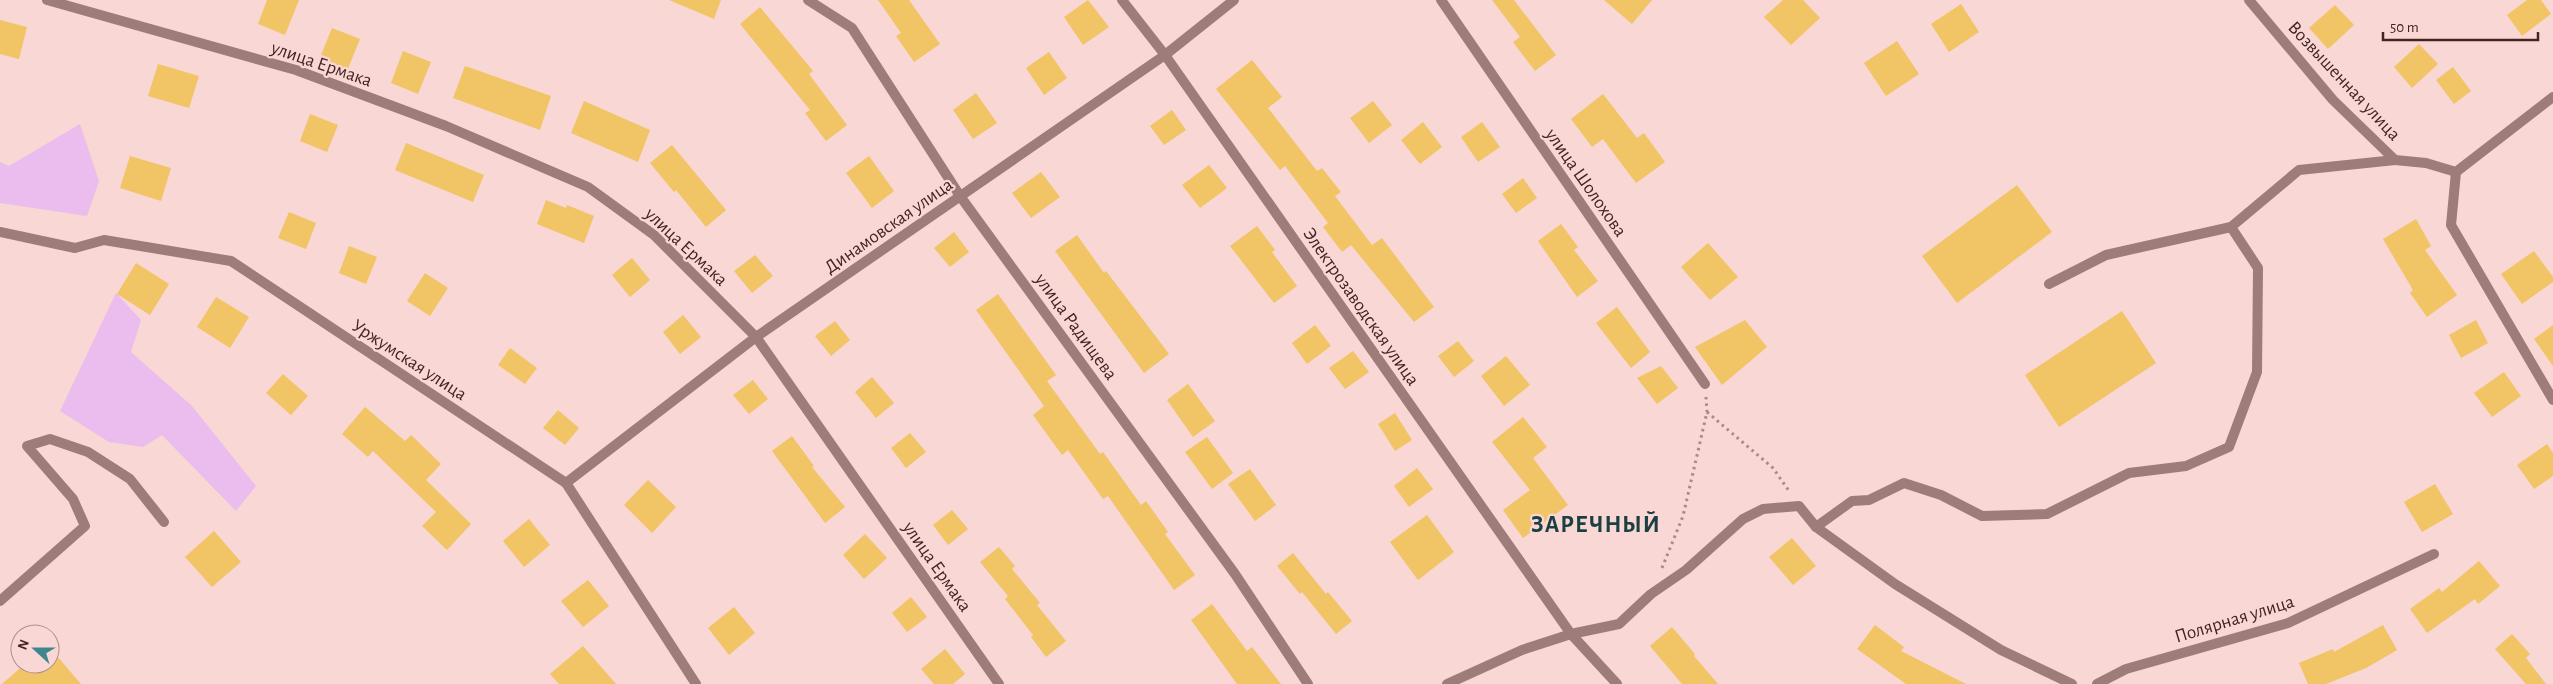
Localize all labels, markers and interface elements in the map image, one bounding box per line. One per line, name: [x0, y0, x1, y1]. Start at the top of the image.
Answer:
scale bar: [2383, 10, 2538, 42]
street label: Возвышенная улица: [2284, 18, 2404, 145]
text: 50 m: [2390, 20, 2419, 35]
street label: улица Ермака: [268, 38, 375, 91]
street label: улица Шолохова: [1541, 125, 1630, 241]
street label: Динамовская улица: [821, 175, 957, 278]
street label: улица Ермака: [640, 204, 731, 290]
street label: Электрозаводская улица: [1299, 225, 1423, 389]
street label: улица Радищева: [1030, 269, 1121, 384]
street label: Уржумская улица: [348, 316, 470, 405]
district label: ЗАРЕЧНЫЙ: [1531, 511, 1661, 537]
street label: улица Ермака: [898, 518, 975, 616]
street label: Полярная улица: [2172, 592, 2297, 647]
north arrow: [10, 624, 60, 674]
text: N: [16, 638, 32, 652]

